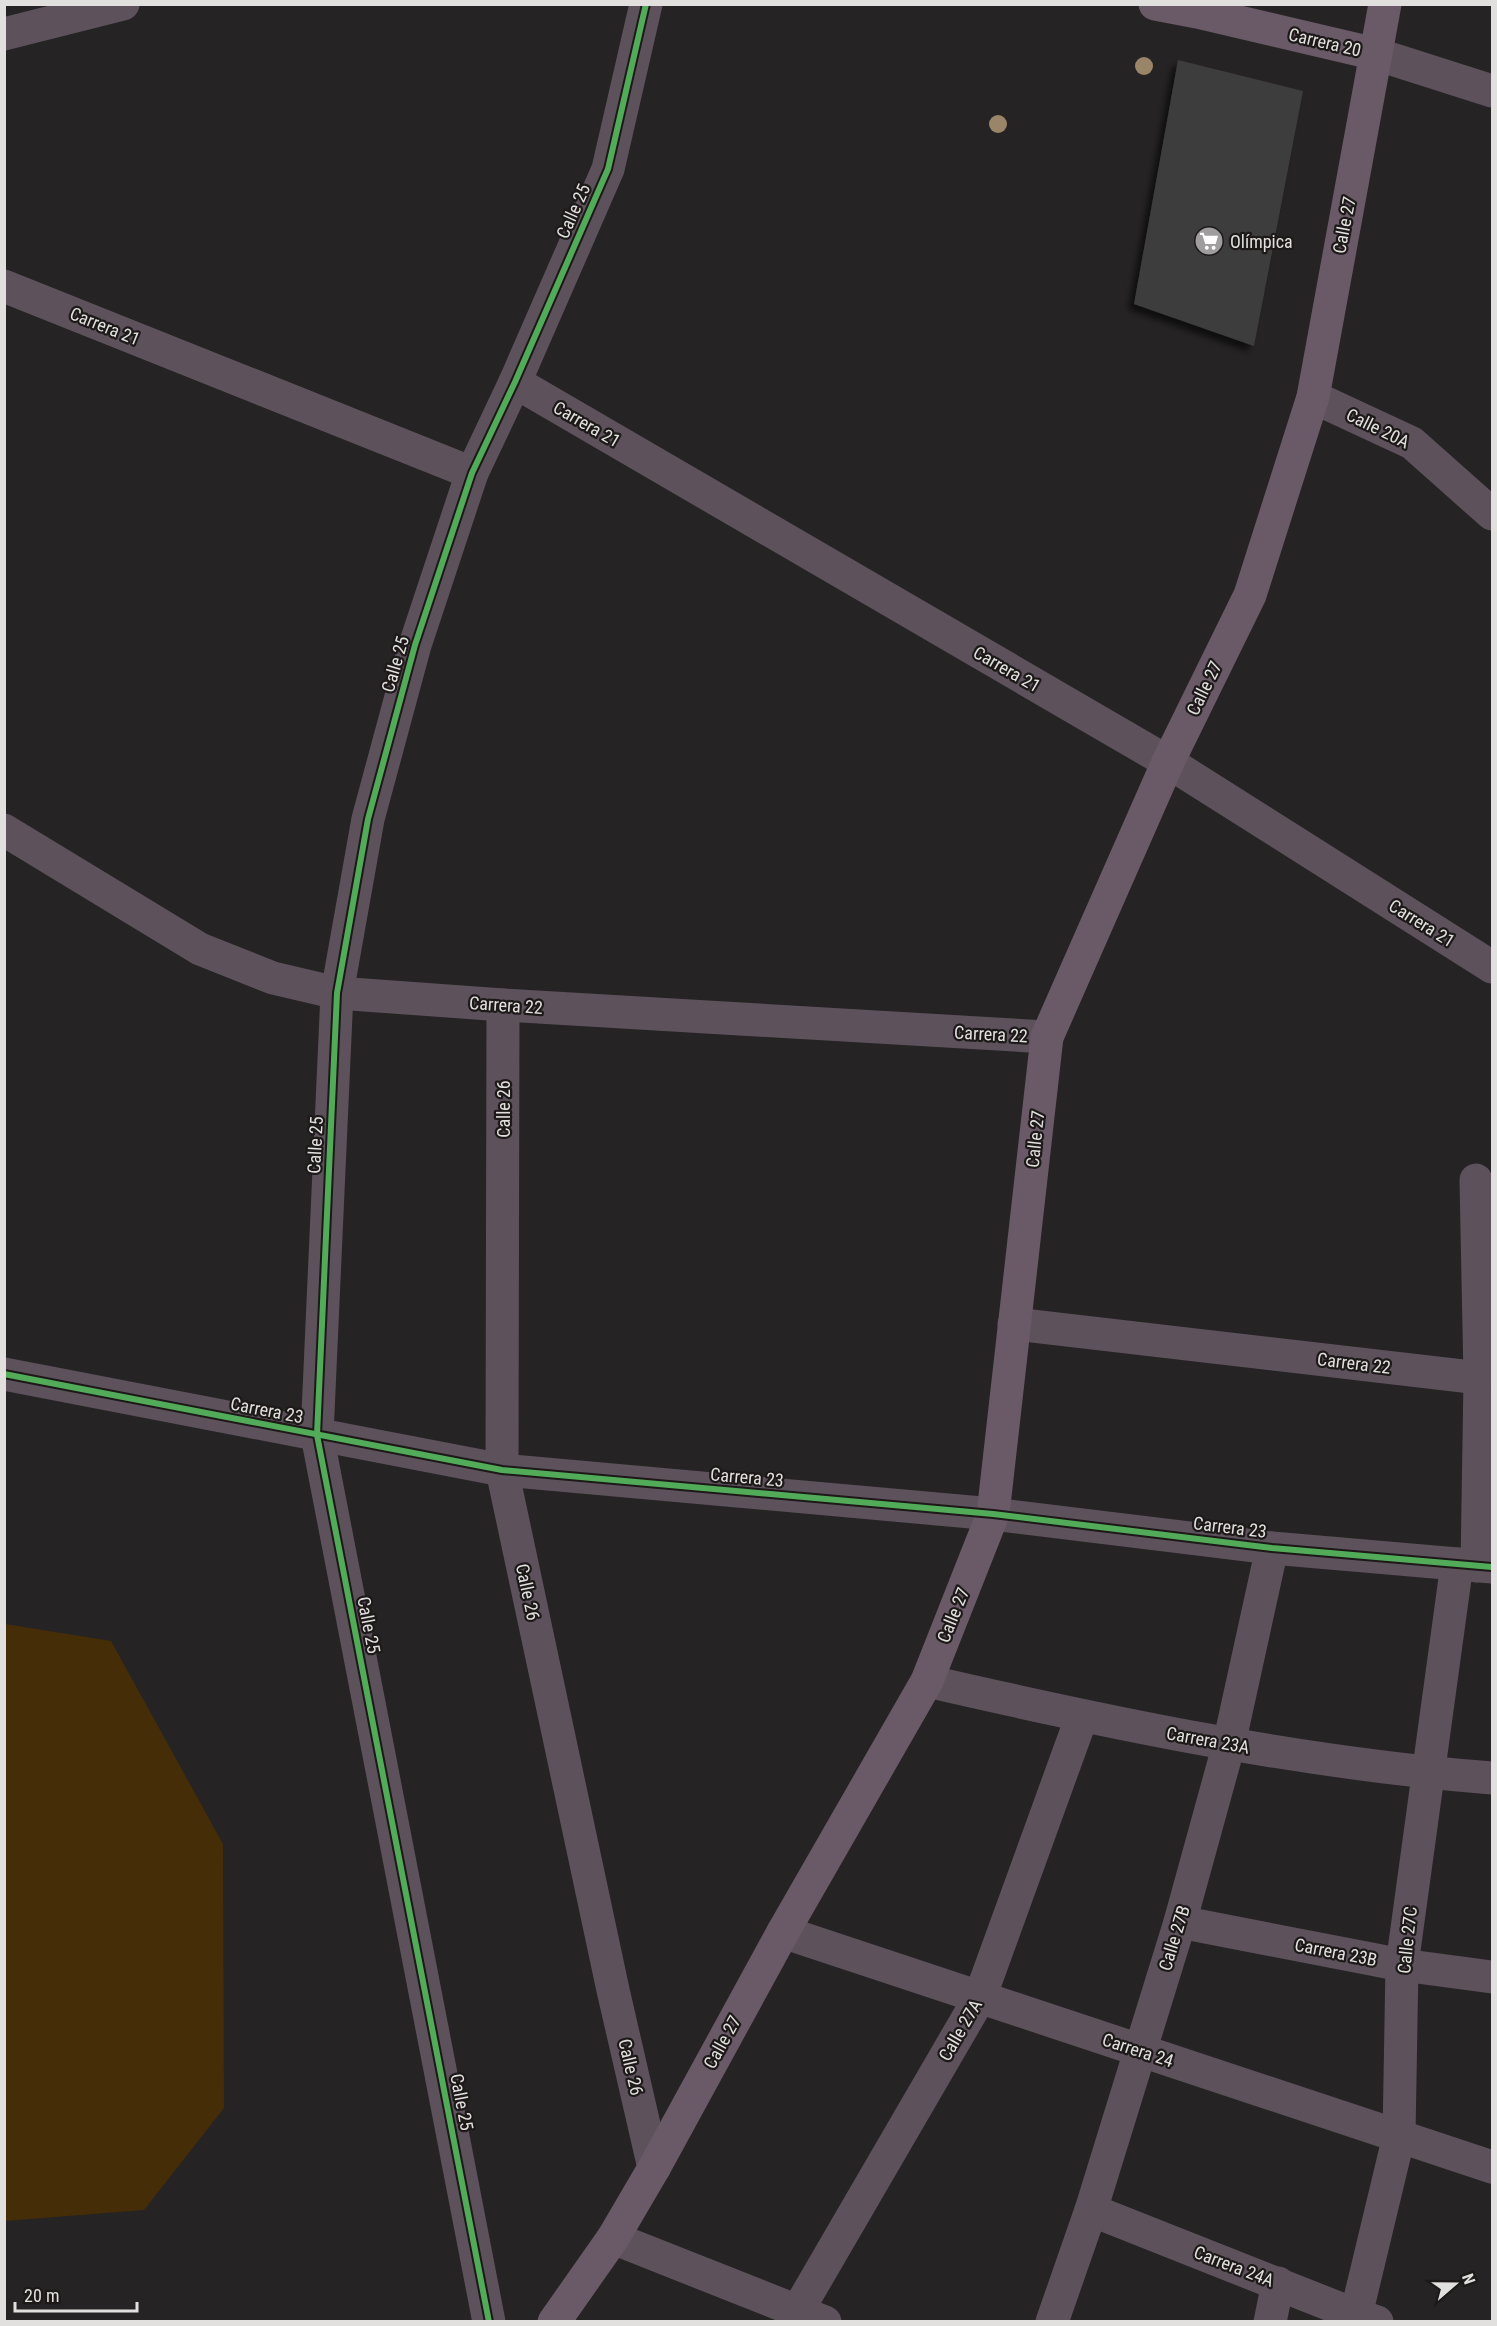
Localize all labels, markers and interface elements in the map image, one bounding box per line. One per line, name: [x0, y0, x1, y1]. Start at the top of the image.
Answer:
street label: Carrera 20: [1287, 23, 1363, 61]
street label: Calle 25: [552, 180, 594, 242]
street label: Calle 27: [1328, 195, 1360, 255]
supermarket icon: Olímpica: [1193, 225, 1225, 257]
place label: Olímpica: [1230, 231, 1293, 252]
street label: Carrera 21: [67, 302, 143, 350]
street label: Carrera 21: [550, 396, 624, 452]
street label: Calle 20A: [1343, 404, 1414, 453]
street label: Calle 25: [377, 633, 413, 695]
street label: Carrera 21: [970, 641, 1044, 697]
street label: Calle 27: [1182, 657, 1226, 718]
street label: Carrera 21: [1385, 895, 1459, 951]
street label: Carrera 22: [468, 992, 544, 1018]
street label: Carrera 22: [954, 1022, 1028, 1046]
street label: Calle 26: [493, 1080, 514, 1138]
street label: Calle 27: [1022, 1109, 1048, 1169]
street label: Calle 25: [303, 1116, 327, 1174]
street label: Carrera 22: [1316, 1348, 1392, 1378]
street label: Carrera 23: [229, 1393, 305, 1427]
street label: Carrera 23: [709, 1463, 785, 1491]
street label: Carrera 23: [1192, 1512, 1268, 1542]
street label: Calle 26: [512, 1562, 544, 1622]
street label: Calle 27: [933, 1584, 974, 1646]
street label: Calle 25: [353, 1595, 385, 1655]
street label: Carrera 23A: [1165, 1722, 1252, 1758]
street label: Calle 27B: [1154, 1903, 1194, 1973]
street label: Calle 27C: [1393, 1905, 1421, 1975]
street label: Carrera 23B: [1293, 1934, 1379, 1970]
street label: Calle 27A: [934, 1995, 986, 2065]
street label: Calle 27: [699, 2012, 745, 2072]
street label: Carrera 24: [1100, 2029, 1176, 2071]
street label: Calle 26: [614, 2037, 648, 2097]
street label: Calle 25: [446, 2072, 478, 2132]
street label: Carrera 24A: [1191, 2241, 1278, 2291]
north arrow: [1425, 2254, 1485, 2314]
text: N: [1458, 2271, 1479, 2287]
scale bar: [15, 2275, 136, 2313]
text: 20 m: [24, 2285, 59, 2306]

